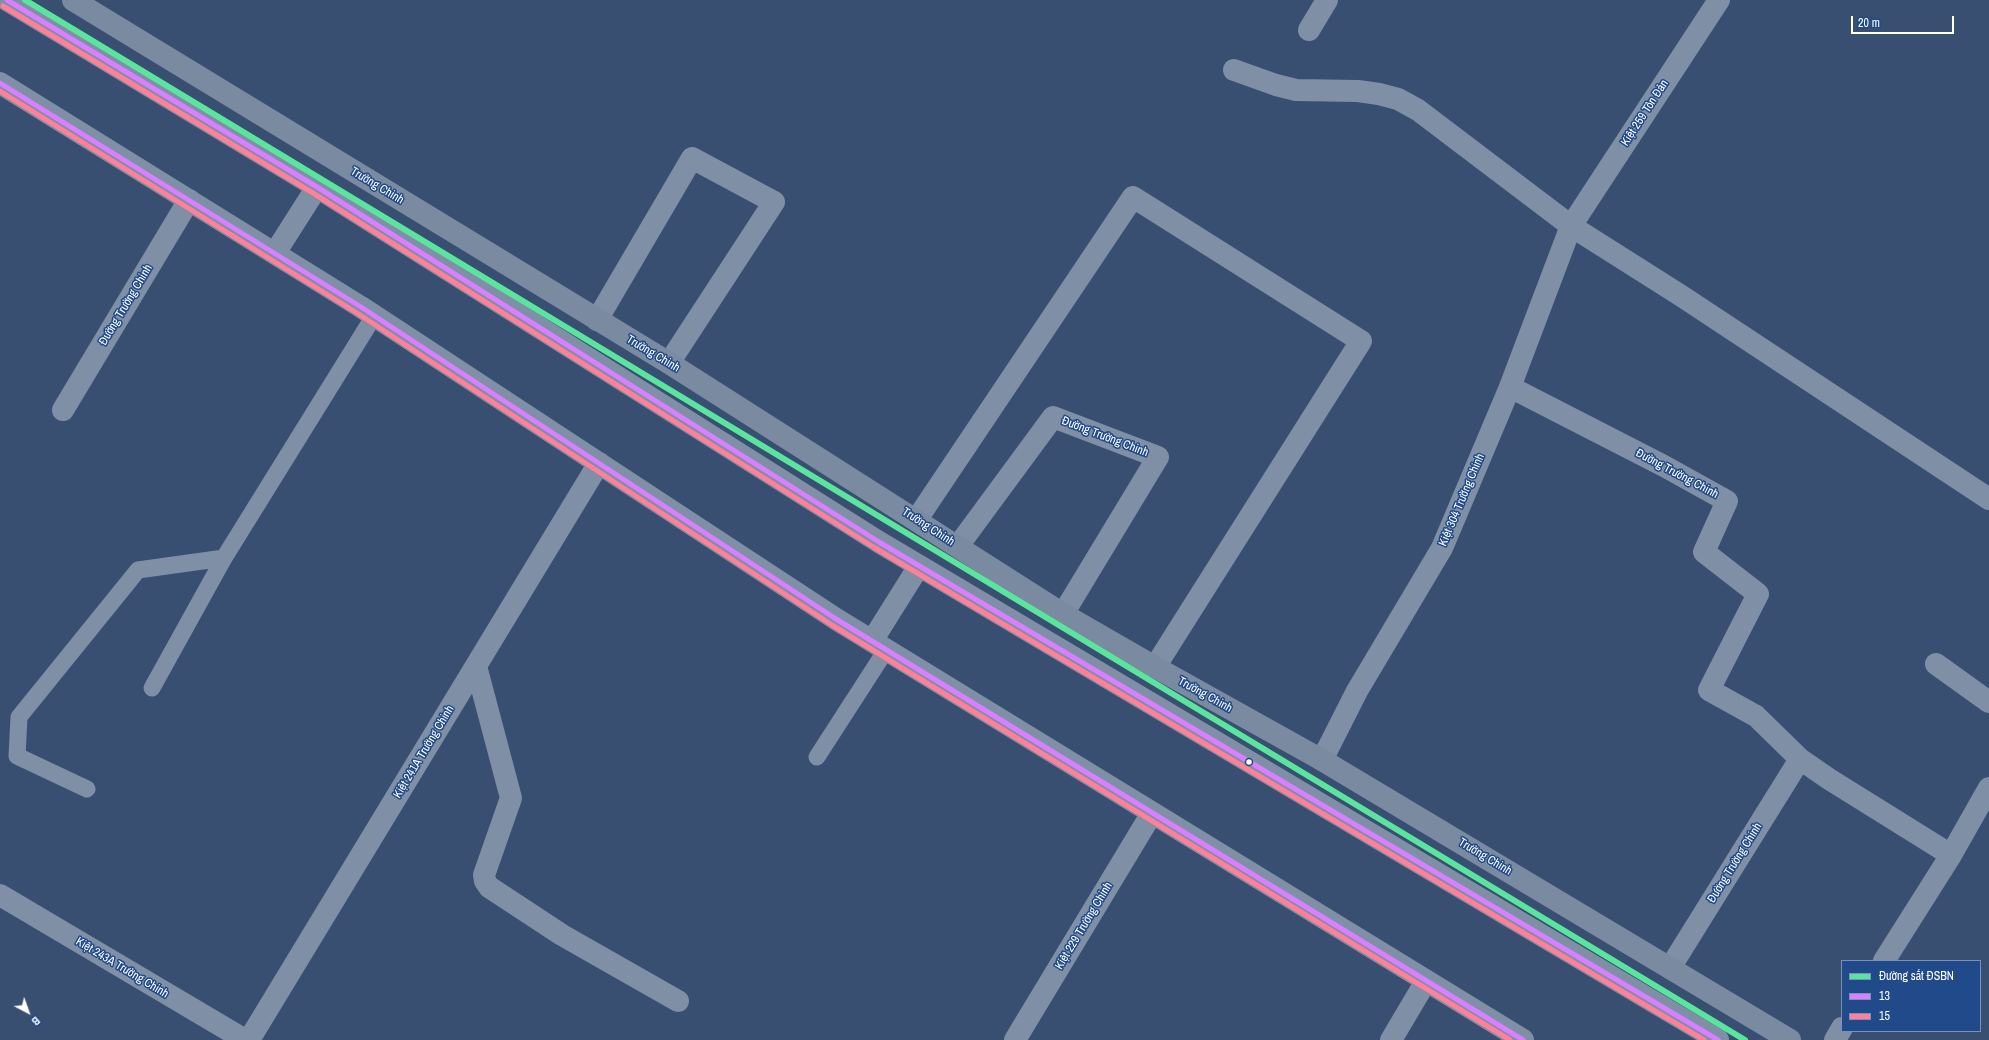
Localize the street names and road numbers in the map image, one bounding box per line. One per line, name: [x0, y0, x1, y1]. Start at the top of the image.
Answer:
street label: Kiệt 259 Tôn Đản: [1618, 77, 1672, 149]
street label: Trường Chinh: [348, 164, 406, 208]
street label: Đường Trường Chinh: [96, 262, 156, 348]
street label: Trường Chinh: [624, 332, 682, 376]
street label: Đường Trường Chinh: [1060, 414, 1150, 460]
street label: Đường Trường Chinh: [1633, 446, 1721, 502]
street label: Kiệt 304 Trường Chinh: [1436, 452, 1488, 548]
street label: Trường Chinh: [899, 505, 957, 549]
street label: Trường Chinh: [1175, 674, 1235, 716]
street label: Kiệt 241A Trường Chinh: [391, 703, 457, 801]
street label: Đường Trường Chinh: [1705, 820, 1765, 906]
street label: Trường Chinh: [1456, 835, 1514, 879]
street label: Kiệt 229 Trường Chinh: [1052, 880, 1116, 972]
street label: Kiệt 243A Trường Chinh: [73, 935, 171, 1001]

